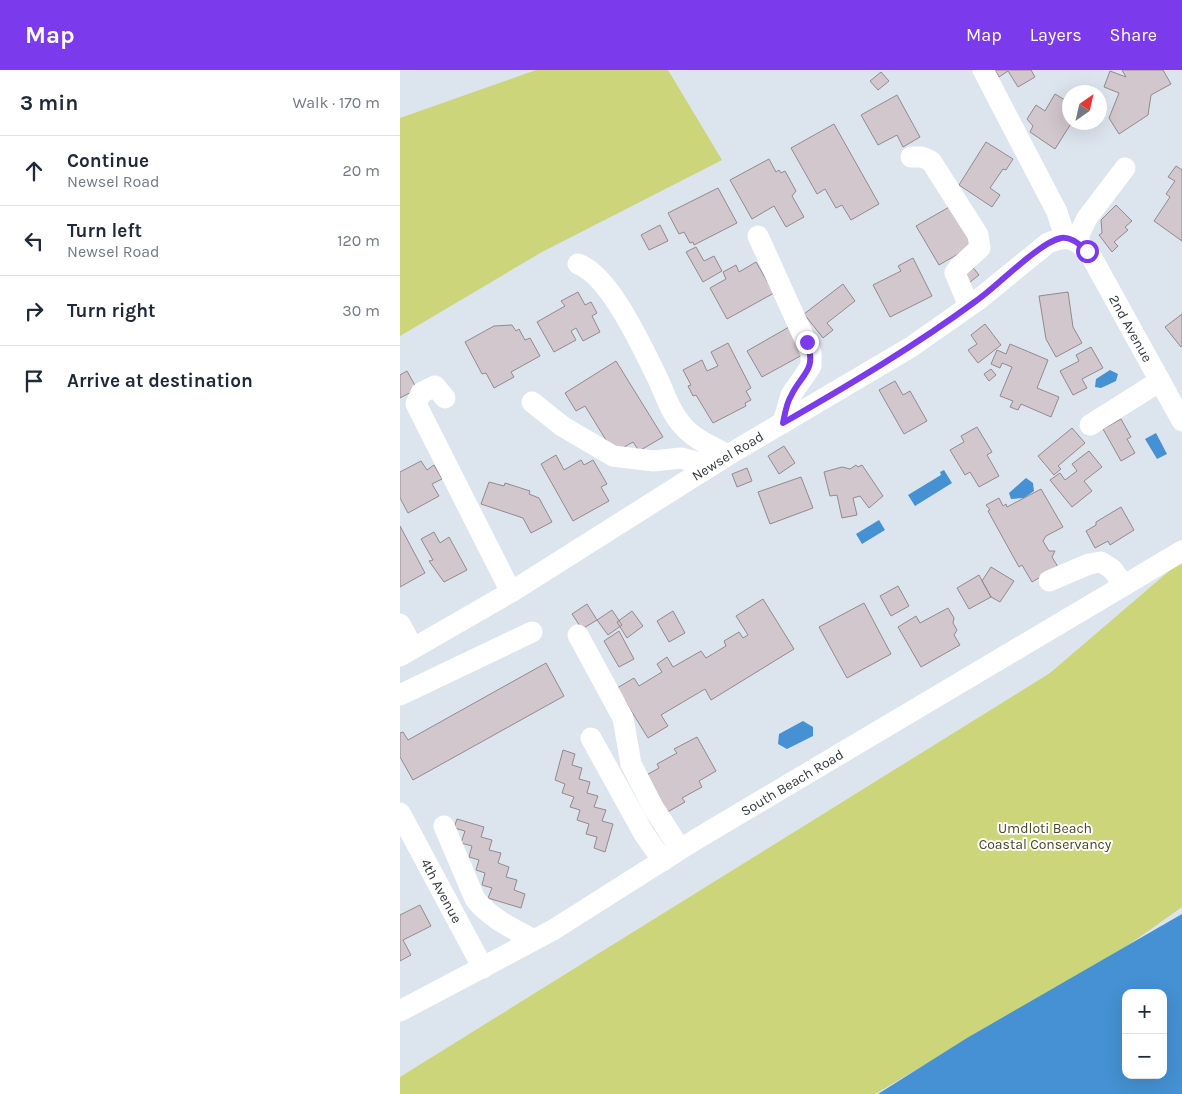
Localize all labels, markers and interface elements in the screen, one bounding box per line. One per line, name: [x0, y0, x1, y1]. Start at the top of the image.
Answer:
text: Map: [25, 21, 75, 49]
text: Map: [966, 24, 1002, 46]
text: Layers: [1030, 24, 1082, 46]
text: Share: [1110, 24, 1157, 46]
north arrow: [1062, 85, 1107, 130]
text: 3 min: [20, 91, 78, 115]
text: Walk · 170 m: [292, 93, 380, 112]
text: Continue: [67, 150, 149, 172]
icon: ahead: [20, 157, 48, 185]
text: 20 m: [342, 161, 380, 180]
text: Newsel Road: [67, 172, 160, 191]
text: Turn left: [67, 220, 142, 242]
icon: left: [20, 227, 48, 255]
text: 120 m: [337, 231, 380, 250]
route start: [1076, 240, 1099, 263]
text: Newsel Road: [67, 242, 160, 261]
street label: 2nd Avenue: [1106, 292, 1156, 365]
icon: right: [20, 297, 48, 325]
text: Turn right: [67, 300, 156, 322]
text: 30 m: [342, 301, 380, 320]
route end: [796, 331, 819, 354]
icon: arrive: [20, 367, 48, 395]
text: Arrive at destination: [67, 370, 253, 392]
street label: Newsel Road: [689, 427, 767, 484]
street label: South Beach Road: [738, 745, 846, 820]
park label: Umdloti Beach Coastal Conservancy: [979, 820, 1112, 853]
street label: 4th Avenue: [417, 855, 466, 926]
map controls: [1122, 989, 1167, 1079]
button: +: [1122, 989, 1167, 1034]
button: −: [1122, 1034, 1167, 1079]

